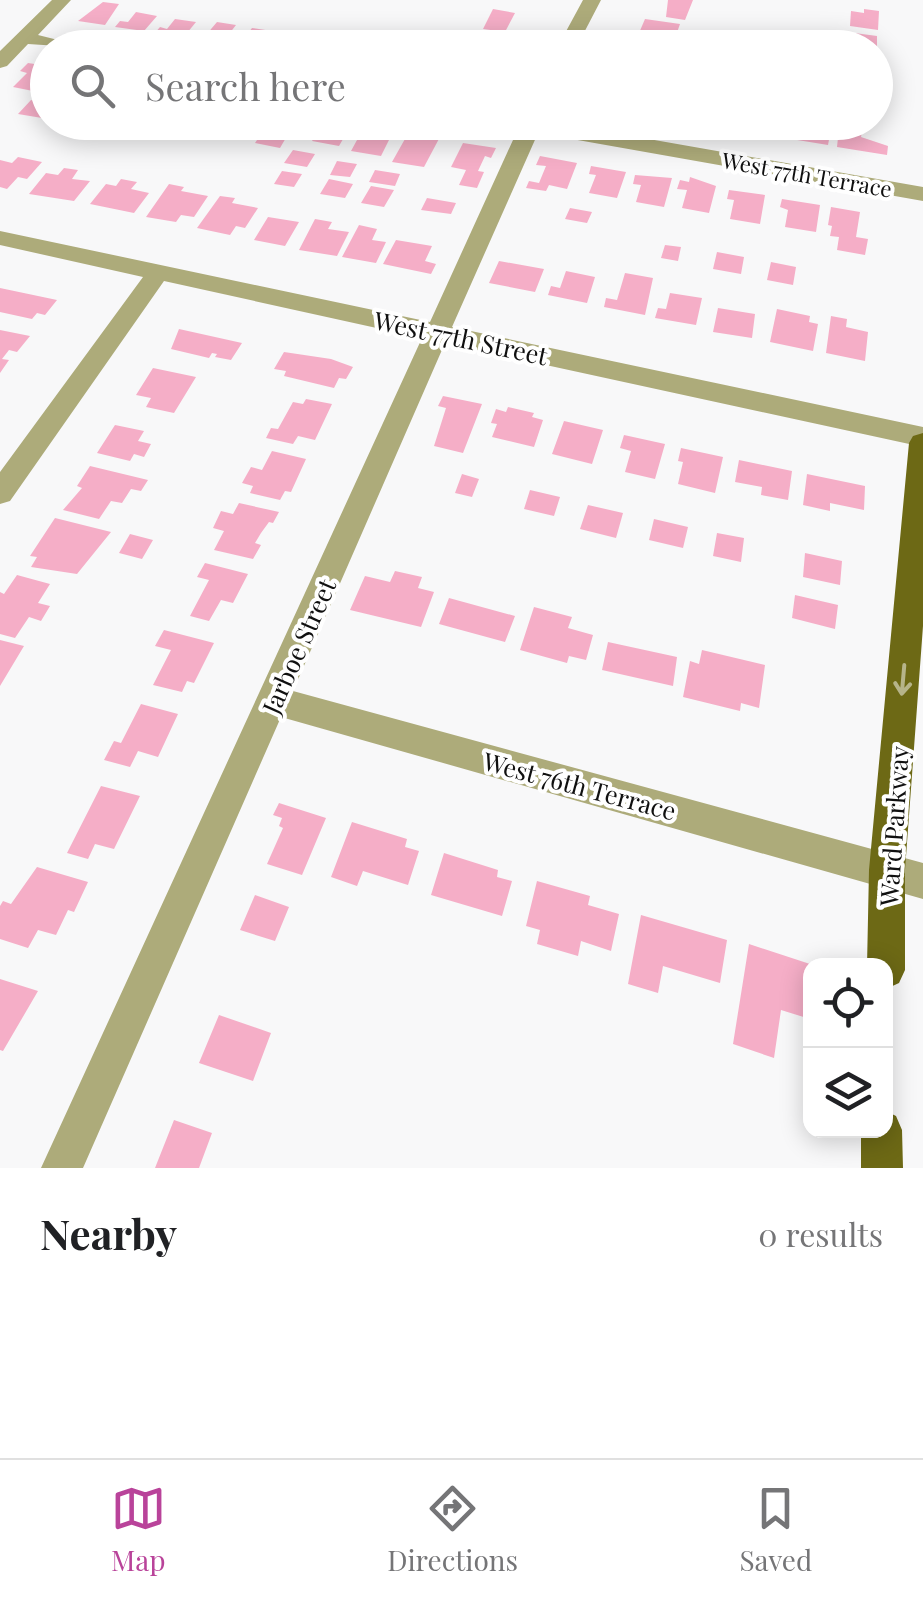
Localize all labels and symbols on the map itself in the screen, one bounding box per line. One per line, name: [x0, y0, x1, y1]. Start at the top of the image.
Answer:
street label: West 77th Terrace: [719, 144, 894, 204]
street label: West 77th Street: [370, 302, 552, 372]
street label: Jarboe Street: [253, 572, 343, 720]
one-way arrow: [894, 663, 913, 696]
street label: West 76th Terrace: [479, 743, 680, 827]
street label: Ward Parkway: [871, 744, 915, 908]

